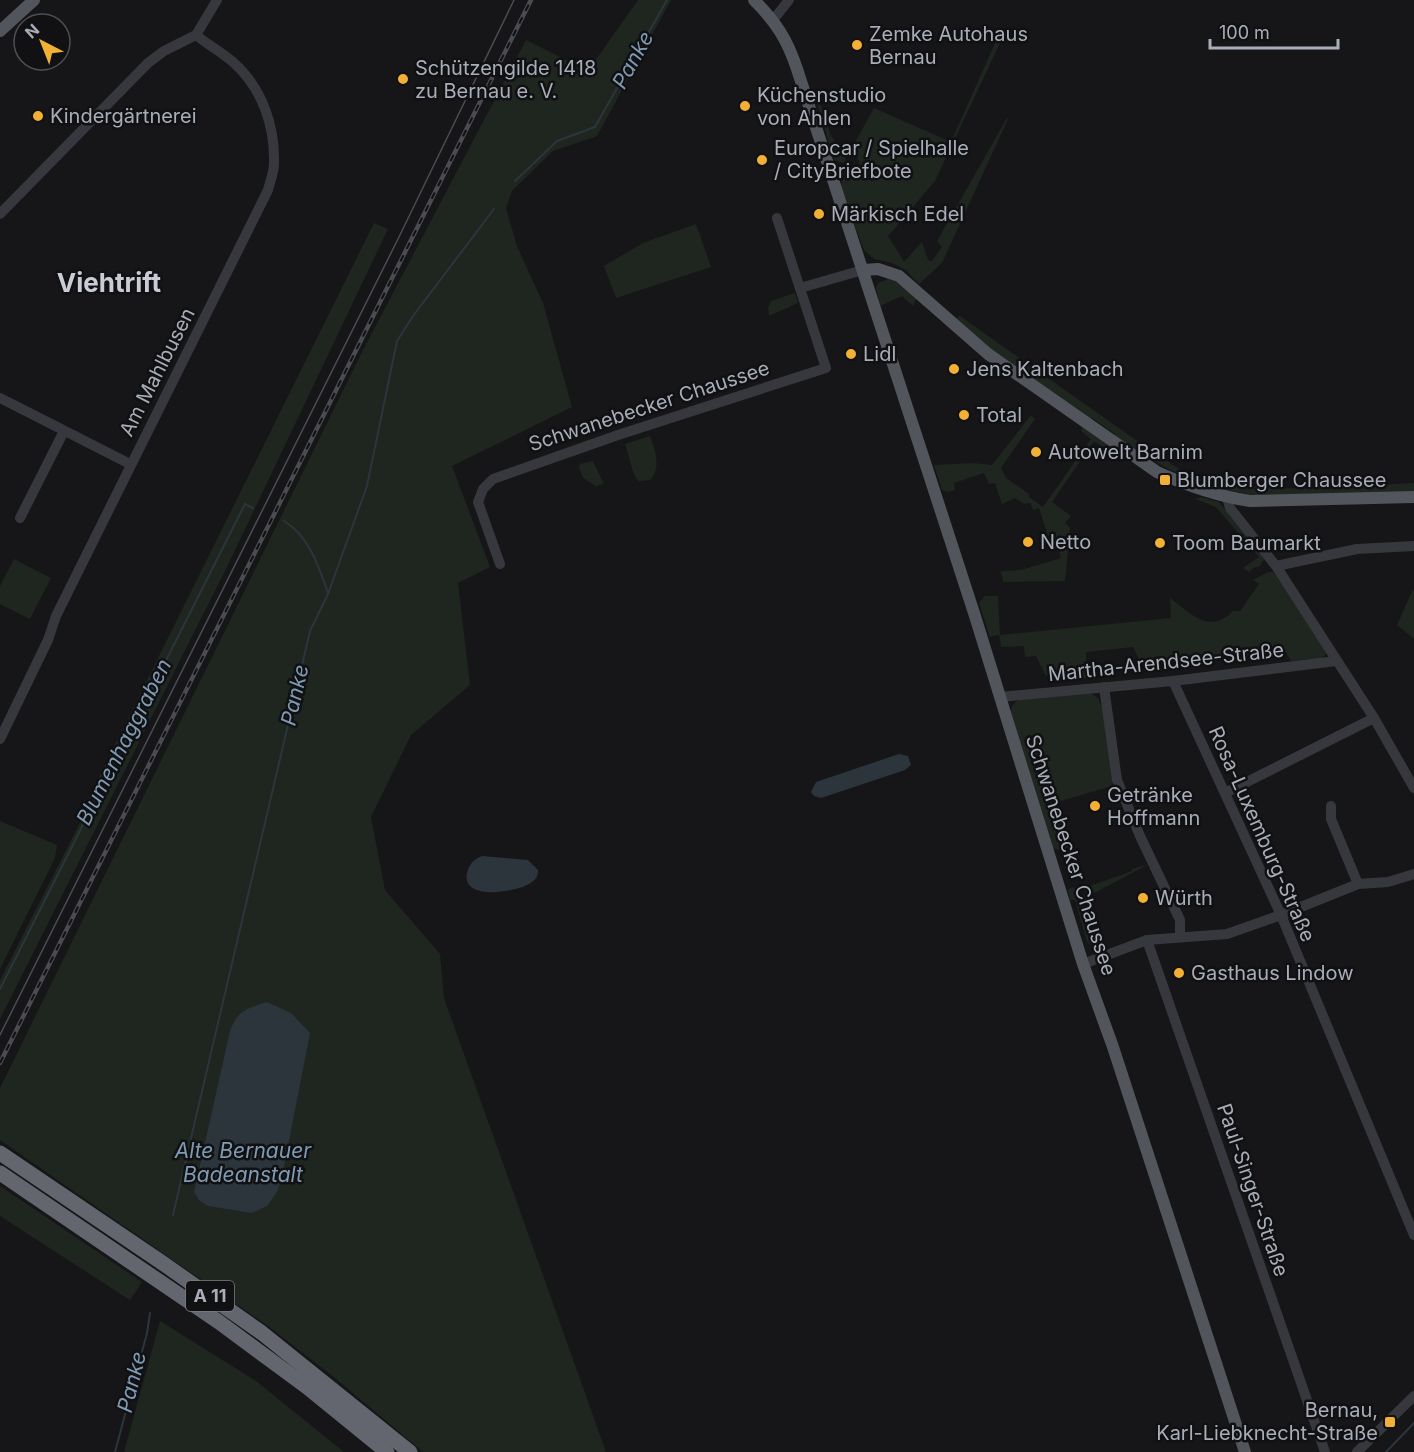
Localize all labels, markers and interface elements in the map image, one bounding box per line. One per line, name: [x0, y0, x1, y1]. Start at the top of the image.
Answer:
north arrow: [12, 12, 72, 72]
scale bar: [1210, 12, 1338, 50]
text: N: [21, 19, 43, 42]
place label: Zemke Autohaus Bernau: [869, 22, 1028, 69]
text: 100 m: [1219, 22, 1270, 43]
water label: Panke: [607, 27, 658, 93]
marker: Zemke Autohaus Bernau: [850, 38, 864, 52]
place label: Schützengilde 1418 zu Bernau e. V.: [415, 56, 596, 103]
marker: Schützengilde 1418 zu Bernau e. V.: [396, 72, 410, 86]
place label: Küchenstudio von Ahlen: [757, 83, 886, 130]
marker: Küchenstudio von Ahlen: [738, 99, 752, 113]
place label: Kindergärtnerei: [50, 104, 197, 128]
marker: Kindergärtnerei: [31, 109, 45, 123]
place label: Europcar / Spielhalle / CityBriefbote: [774, 136, 969, 183]
marker: Europcar / Spielhalle / CityBriefbote: [755, 153, 769, 167]
place label: Märkisch Edel: [831, 202, 964, 226]
marker: Märkisch Edel: [812, 207, 826, 221]
district label: Viehtrift: [57, 267, 162, 298]
street label: Am Mahlbusen: [114, 304, 200, 440]
place label: Lidl: [863, 342, 896, 366]
marker: Lidl: [844, 347, 858, 361]
street label: Schwanebecker Chaussee: [526, 356, 772, 456]
place label: Jens Kaltenbach: [966, 357, 1124, 381]
marker: Jens Kaltenbach: [947, 362, 961, 376]
place label: Total: [976, 403, 1022, 427]
marker: Total: [957, 408, 971, 422]
place label: Autowelt Barnim: [1048, 440, 1203, 464]
marker: Autowelt Barnim: [1029, 445, 1043, 459]
place label: Blumberger Chaussee: [1177, 468, 1386, 492]
marker: Blumberger Chaussee: [1158, 473, 1172, 487]
place label: Netto: [1040, 530, 1091, 554]
place label: Toom Baumarkt: [1172, 531, 1321, 555]
marker: Netto: [1021, 535, 1035, 549]
marker: Toom Baumarkt: [1153, 536, 1167, 550]
street label: Martha-Arendsee-Straße: [1047, 638, 1285, 686]
water label: Blumenhaggraben: [71, 655, 176, 829]
water label: Panke: [275, 662, 314, 728]
street label: Rosa-Luxemburg-Straße: [1204, 723, 1320, 945]
street label: Schwanebecker Chaussee: [1021, 732, 1121, 978]
place label: Getränke Hoffmann: [1107, 783, 1200, 830]
marker: Getränke Hoffmann: [1088, 799, 1102, 813]
place label: Würth: [1155, 886, 1213, 910]
marker: Würth: [1136, 891, 1150, 905]
place label: Gasthaus Lindow: [1191, 961, 1354, 985]
marker: Gasthaus Lindow: [1172, 966, 1186, 980]
street label: Paul-Singer-Straße: [1212, 1100, 1294, 1280]
water label: Alte Bernauer Badeanstalt: [174, 1138, 312, 1187]
road number: A 11: [186, 1281, 234, 1311]
water label: Panke: [112, 1349, 151, 1415]
place label: Bernau, Karl-Liebknecht-Straße: [1156, 1398, 1378, 1445]
marker: Bernau, Karl-Liebknecht-Straße: [1383, 1415, 1397, 1429]

